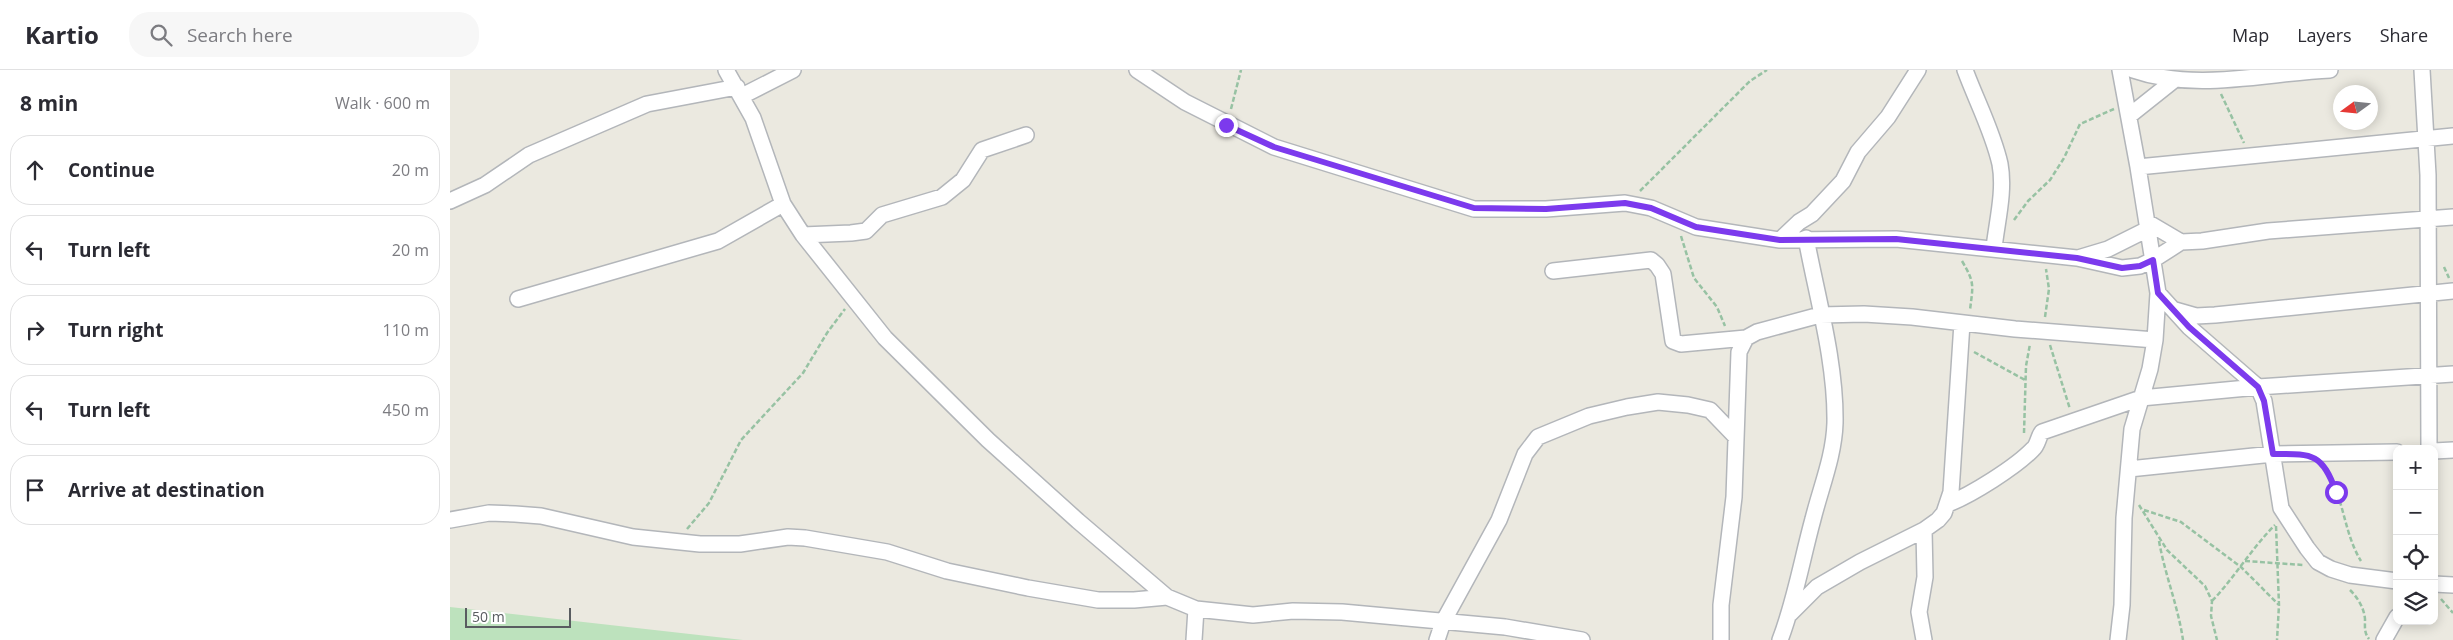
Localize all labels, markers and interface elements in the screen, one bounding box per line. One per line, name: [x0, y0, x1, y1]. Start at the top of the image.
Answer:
search box: [129, 12, 479, 57]
text: Kartio: [25, 18, 99, 51]
icon: search: [147, 21, 175, 49]
text: Search here: [187, 22, 293, 48]
text: Map: [2232, 23, 2269, 47]
text: Layers: [2297, 23, 2352, 47]
text: Share: [2380, 23, 2428, 47]
north arrow: [2333, 85, 2378, 130]
text: 8 min: [20, 89, 78, 117]
text: Walk · 600 m: [335, 92, 430, 114]
route end: [1215, 114, 1238, 137]
icon: ahead: [21, 156, 49, 184]
text: Continue: [68, 157, 155, 183]
text: 20 m: [392, 159, 429, 181]
icon: left: [21, 236, 49, 264]
text: Turn left: [68, 237, 150, 263]
text: 20 m: [392, 239, 429, 261]
icon: right: [21, 316, 49, 344]
text: Turn right: [68, 317, 163, 343]
text: 110 m: [383, 319, 429, 341]
icon: left: [21, 396, 49, 424]
text: Turn left: [68, 397, 150, 423]
text: 450 m: [383, 399, 429, 421]
map controls: [2393, 445, 2438, 625]
button: +: [2393, 445, 2438, 490]
icon: arrive: [21, 476, 49, 504]
text: Arrive at destination: [68, 477, 265, 503]
route start: [2325, 481, 2348, 504]
button: −: [2393, 490, 2438, 535]
button: locate: [2393, 535, 2438, 580]
button: layers: [2393, 580, 2438, 625]
scale bar: [465, 605, 571, 628]
text: 50 m: [472, 607, 505, 626]

